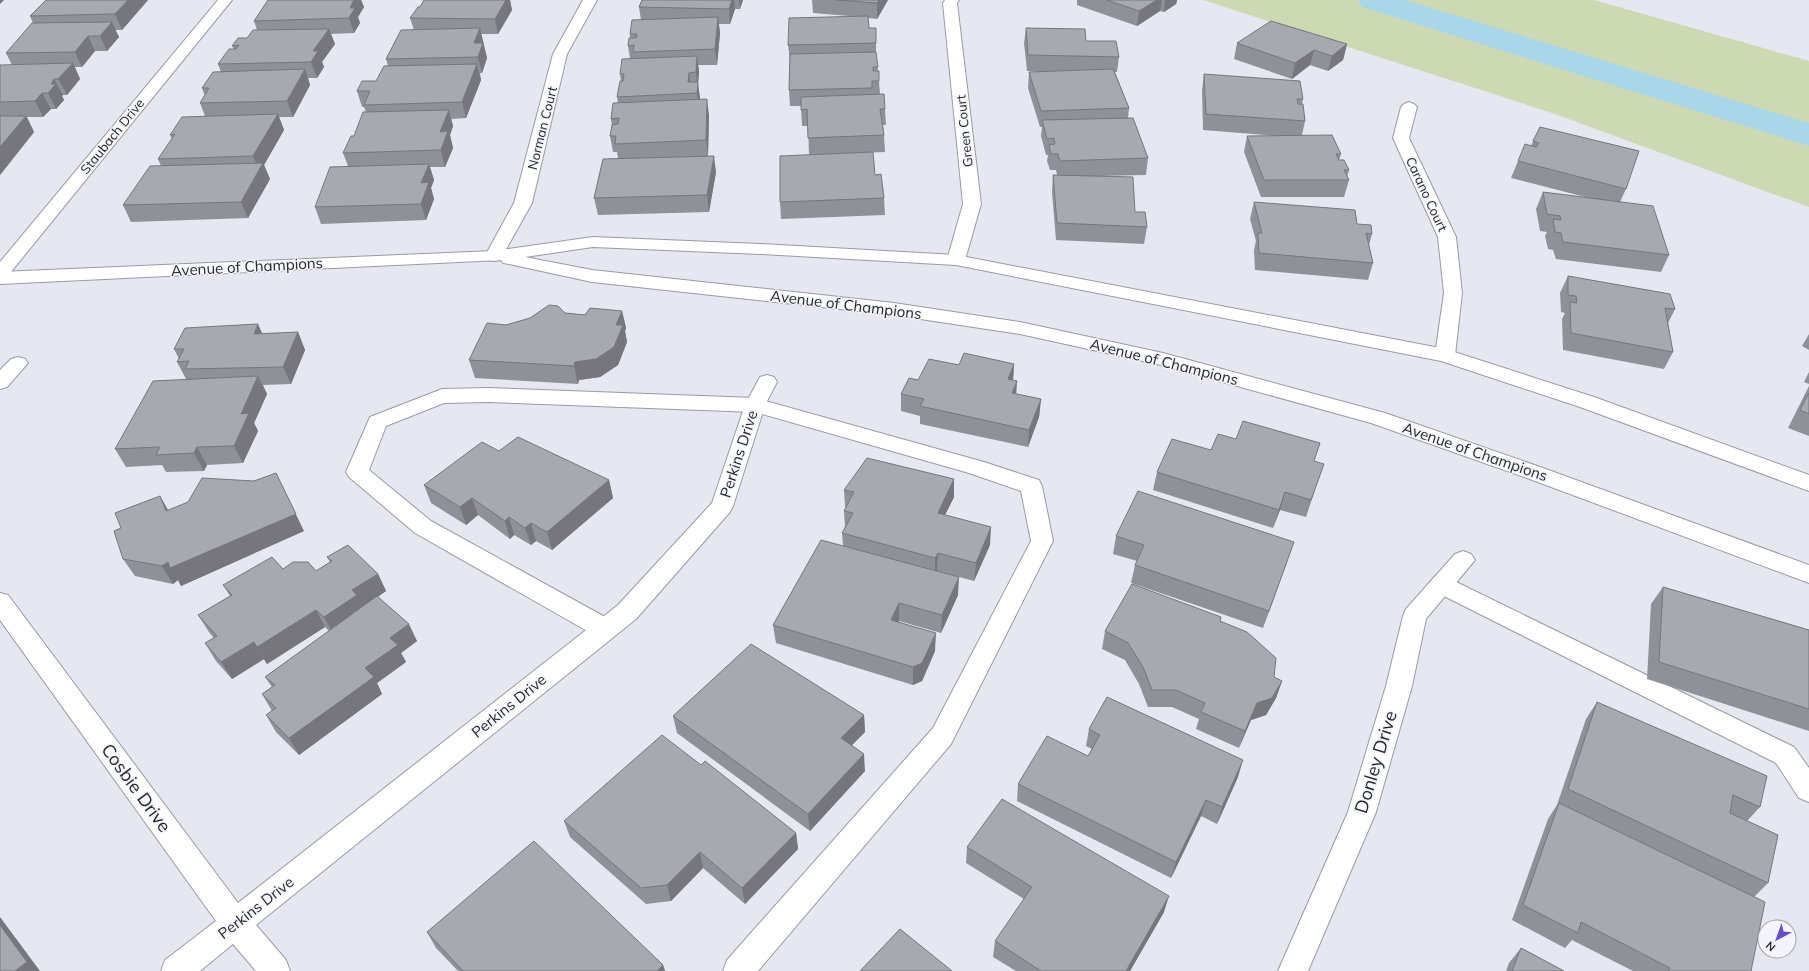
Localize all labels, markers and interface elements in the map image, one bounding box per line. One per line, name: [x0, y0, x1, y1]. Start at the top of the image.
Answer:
street label: Norman Court: [524, 84, 560, 171]
street label: Green Court: [952, 94, 976, 168]
street label: Staubach Drive: [77, 95, 147, 177]
street label: Carano Court: [1403, 154, 1451, 234]
street label: Avenue of Champions: [170, 253, 323, 280]
street label: Avenue of Champions: [769, 286, 923, 323]
street label: Avenue of Champions: [1088, 334, 1240, 389]
street label: Perkins Drive: [715, 408, 762, 500]
street label: Avenue of Champions: [1400, 418, 1550, 485]
street label: Perkins Drive: [467, 670, 550, 742]
street label: Donley Drive: [1349, 708, 1402, 816]
street label: Cosbie Drive: [97, 739, 176, 837]
street label: Perkins Drive: [214, 872, 297, 943]
north arrow: [1757, 919, 1797, 959]
text: N: [1763, 939, 1778, 955]

